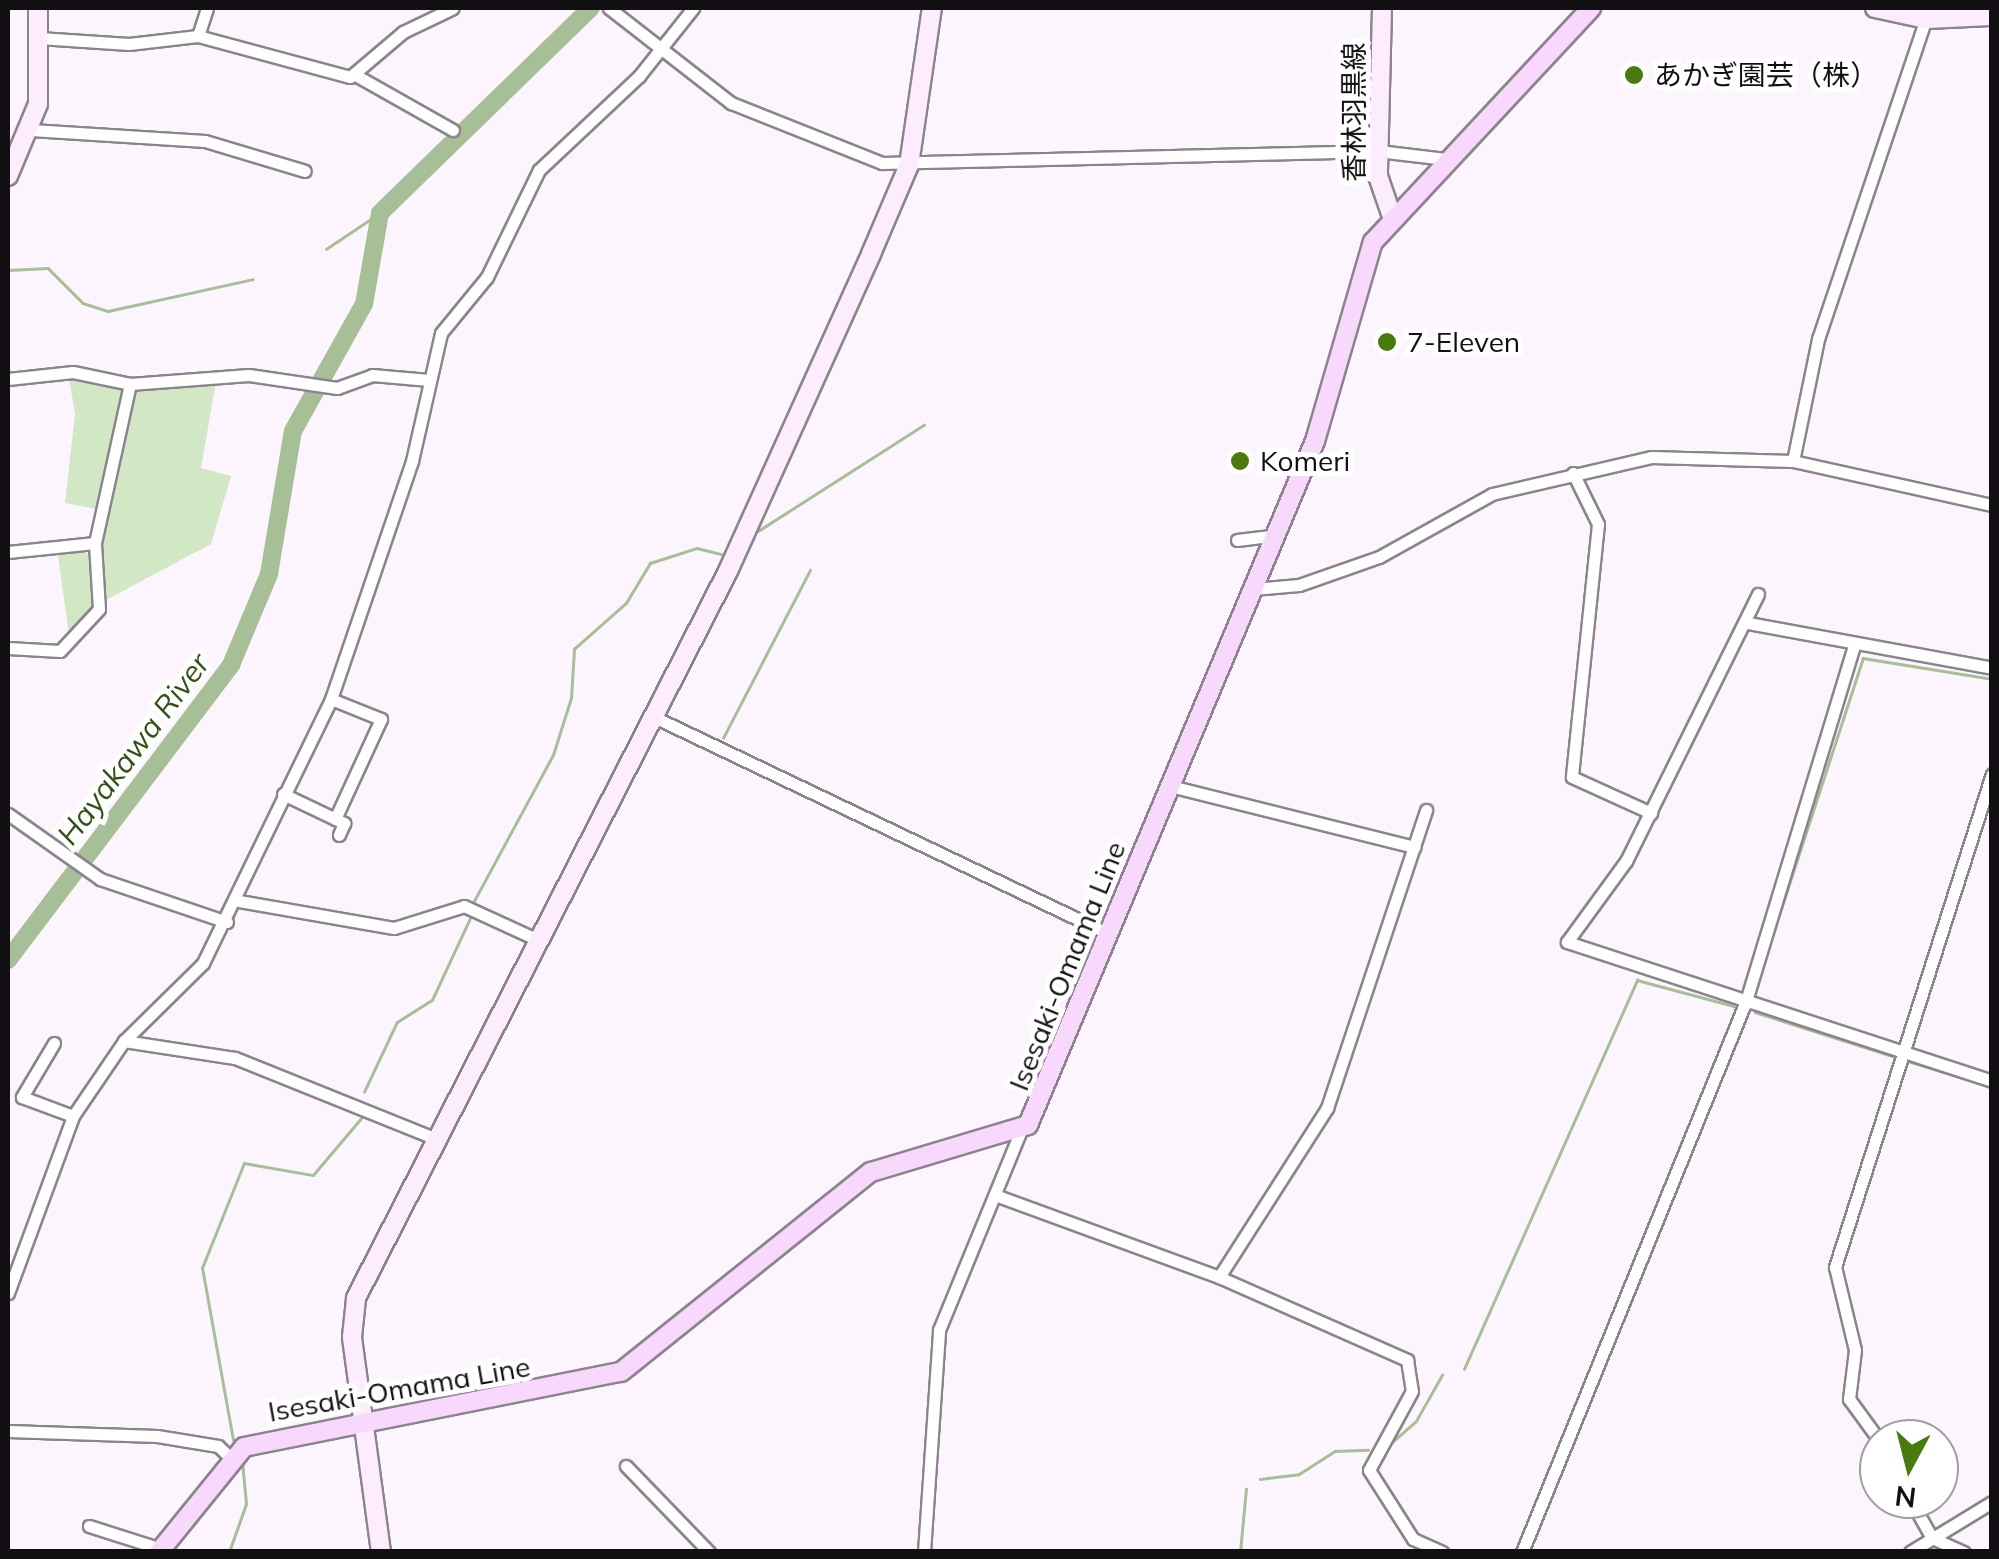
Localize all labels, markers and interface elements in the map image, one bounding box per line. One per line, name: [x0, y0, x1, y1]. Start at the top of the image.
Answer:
street label: 香林羽黒線: [1337, 42, 1371, 182]
place label: あかぎ園芸（株）: [1654, 58, 1878, 92]
marker: あかぎ園芸（株）: [1623, 64, 1645, 86]
place label: 7-Eleven: [1407, 325, 1520, 359]
marker: 7-Eleven: [1376, 331, 1398, 353]
place label: Komeri: [1260, 444, 1350, 478]
marker: Komeri: [1229, 450, 1251, 472]
water label: Hayakawa River: [49, 646, 217, 852]
street label: Isesaki-Omama Line: [1002, 837, 1132, 1095]
street label: Isesaki-Omama Line: [265, 1349, 533, 1429]
north arrow: [1859, 1419, 1959, 1519]
text: N: [1893, 1479, 1918, 1516]

